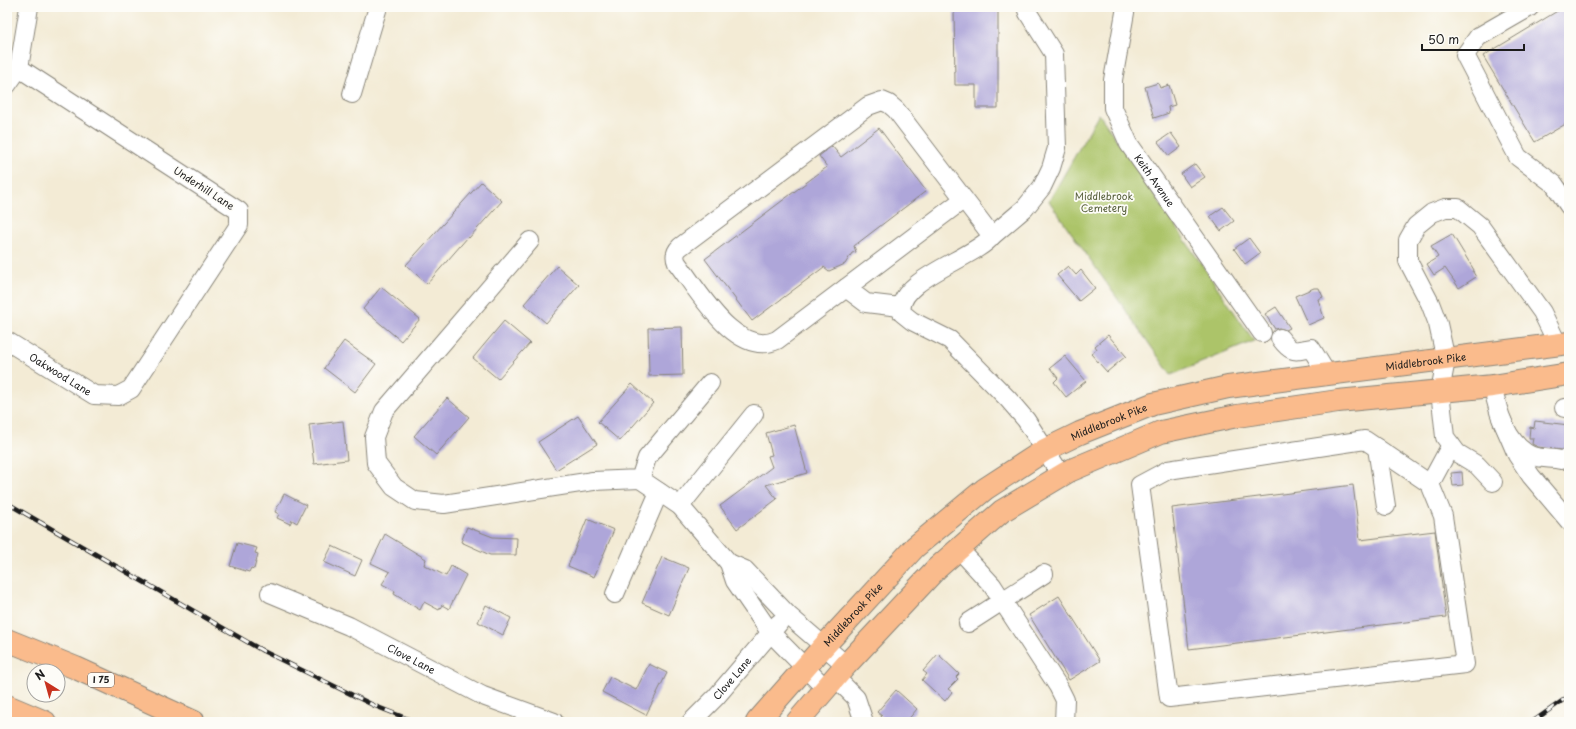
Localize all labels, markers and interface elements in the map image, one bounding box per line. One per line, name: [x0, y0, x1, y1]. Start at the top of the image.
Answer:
scale bar: [1422, 26, 1524, 52]
text: 50 m: [1428, 30, 1459, 48]
street label: Keith Avenue: [1131, 151, 1179, 210]
street label: Underhill Lane: [171, 162, 238, 213]
park label: Middlebrook Cemetery: [1075, 188, 1134, 215]
street label: Middlebrook Pike: [1384, 348, 1467, 374]
street label: Oakwood Lane: [27, 349, 95, 399]
street label: Middlebrook Pike: [1068, 399, 1149, 444]
street label: Middlebrook Pike: [819, 579, 886, 649]
street label: Clove Lane: [385, 639, 439, 677]
street label: Clove Lane: [709, 653, 755, 703]
north arrow: [26, 663, 66, 703]
text: N: [31, 665, 49, 684]
road number: I 75: [88, 673, 114, 687]

